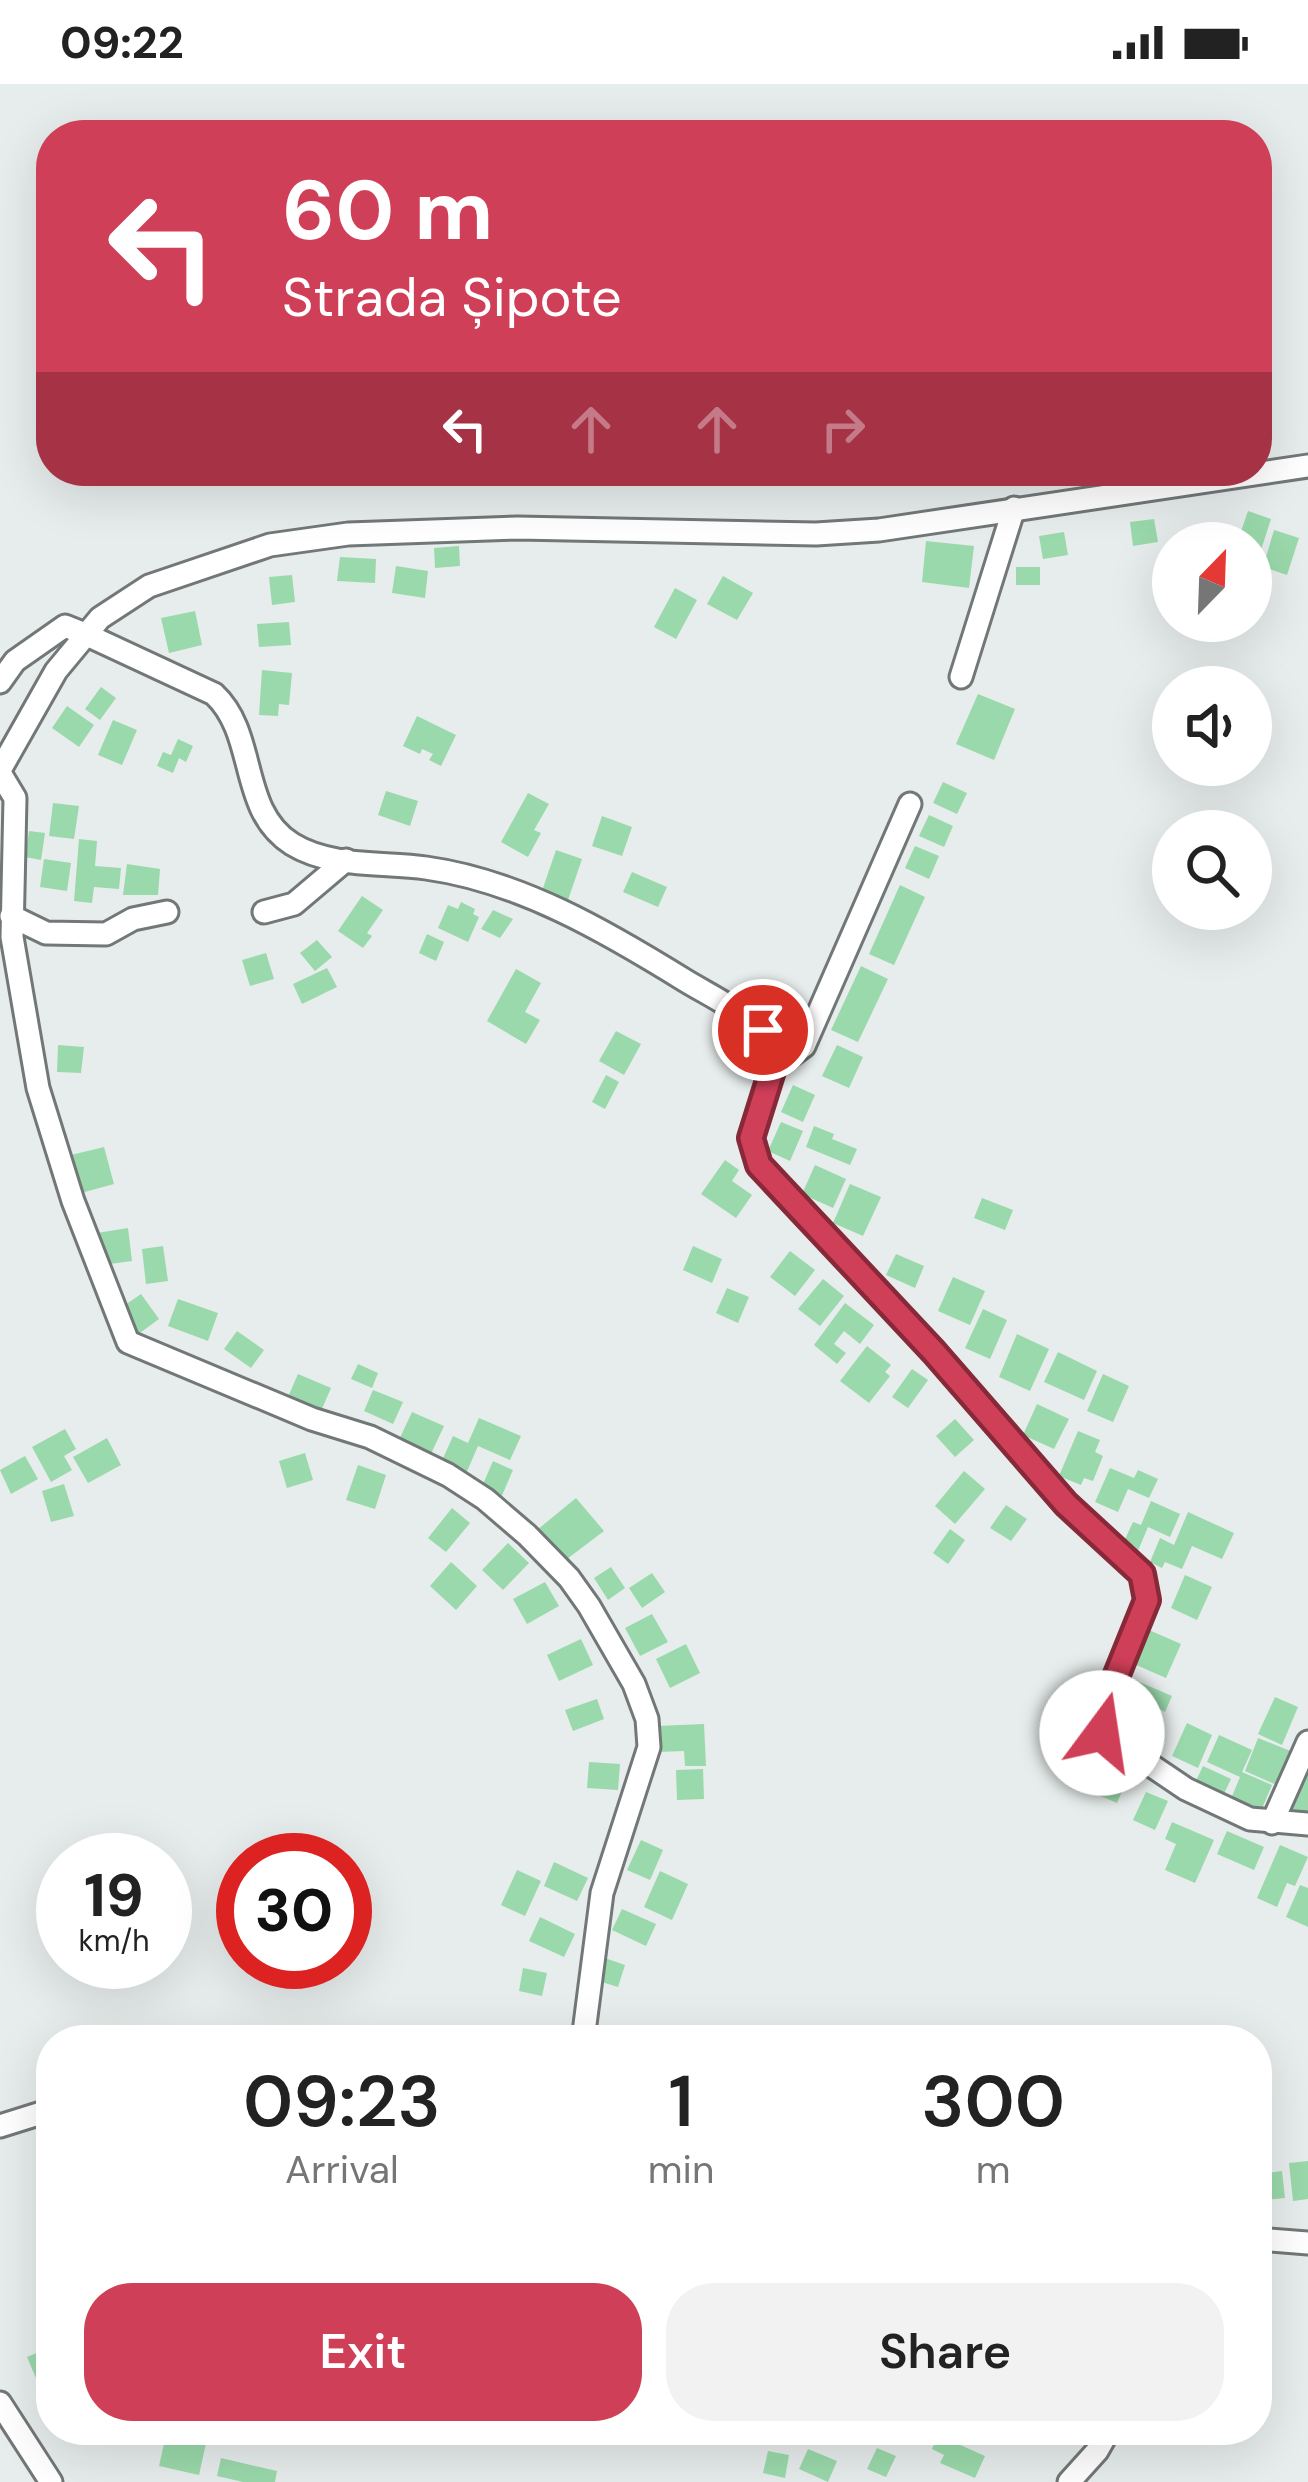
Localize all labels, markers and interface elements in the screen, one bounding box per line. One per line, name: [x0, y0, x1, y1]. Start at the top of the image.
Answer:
text: 09:22: [60, 13, 184, 72]
text: 60 m: [282, 156, 493, 265]
icon: left: [84, 168, 240, 324]
text: Strada Șipote: [282, 262, 622, 333]
icon: left: [432, 396, 498, 462]
icon: ahead: [558, 396, 624, 462]
icon: ahead: [684, 396, 750, 462]
icon: right: [810, 396, 876, 462]
north arrow: [1152, 522, 1272, 642]
map controls: [1152, 522, 1272, 930]
button: sound: [1152, 666, 1272, 786]
button: search: [1152, 810, 1272, 930]
pin: [712, 979, 814, 1081]
icon: arrive: [730, 997, 796, 1063]
position arrow: [1039, 1670, 1165, 1796]
speed limit sign: 30: [216, 1833, 372, 1989]
text: 19: [84, 1856, 144, 1935]
text: km/h: [79, 1921, 149, 1960]
text: 09:23: [243, 2055, 441, 2148]
text: 1: [669, 2055, 694, 2148]
text: 300: [921, 2055, 1065, 2148]
text: Arrival: [285, 2144, 399, 2195]
text: min: [648, 2144, 714, 2195]
text: m: [976, 2144, 1011, 2195]
button: Exit: [84, 2283, 642, 2421]
button: Share: [666, 2283, 1224, 2421]

